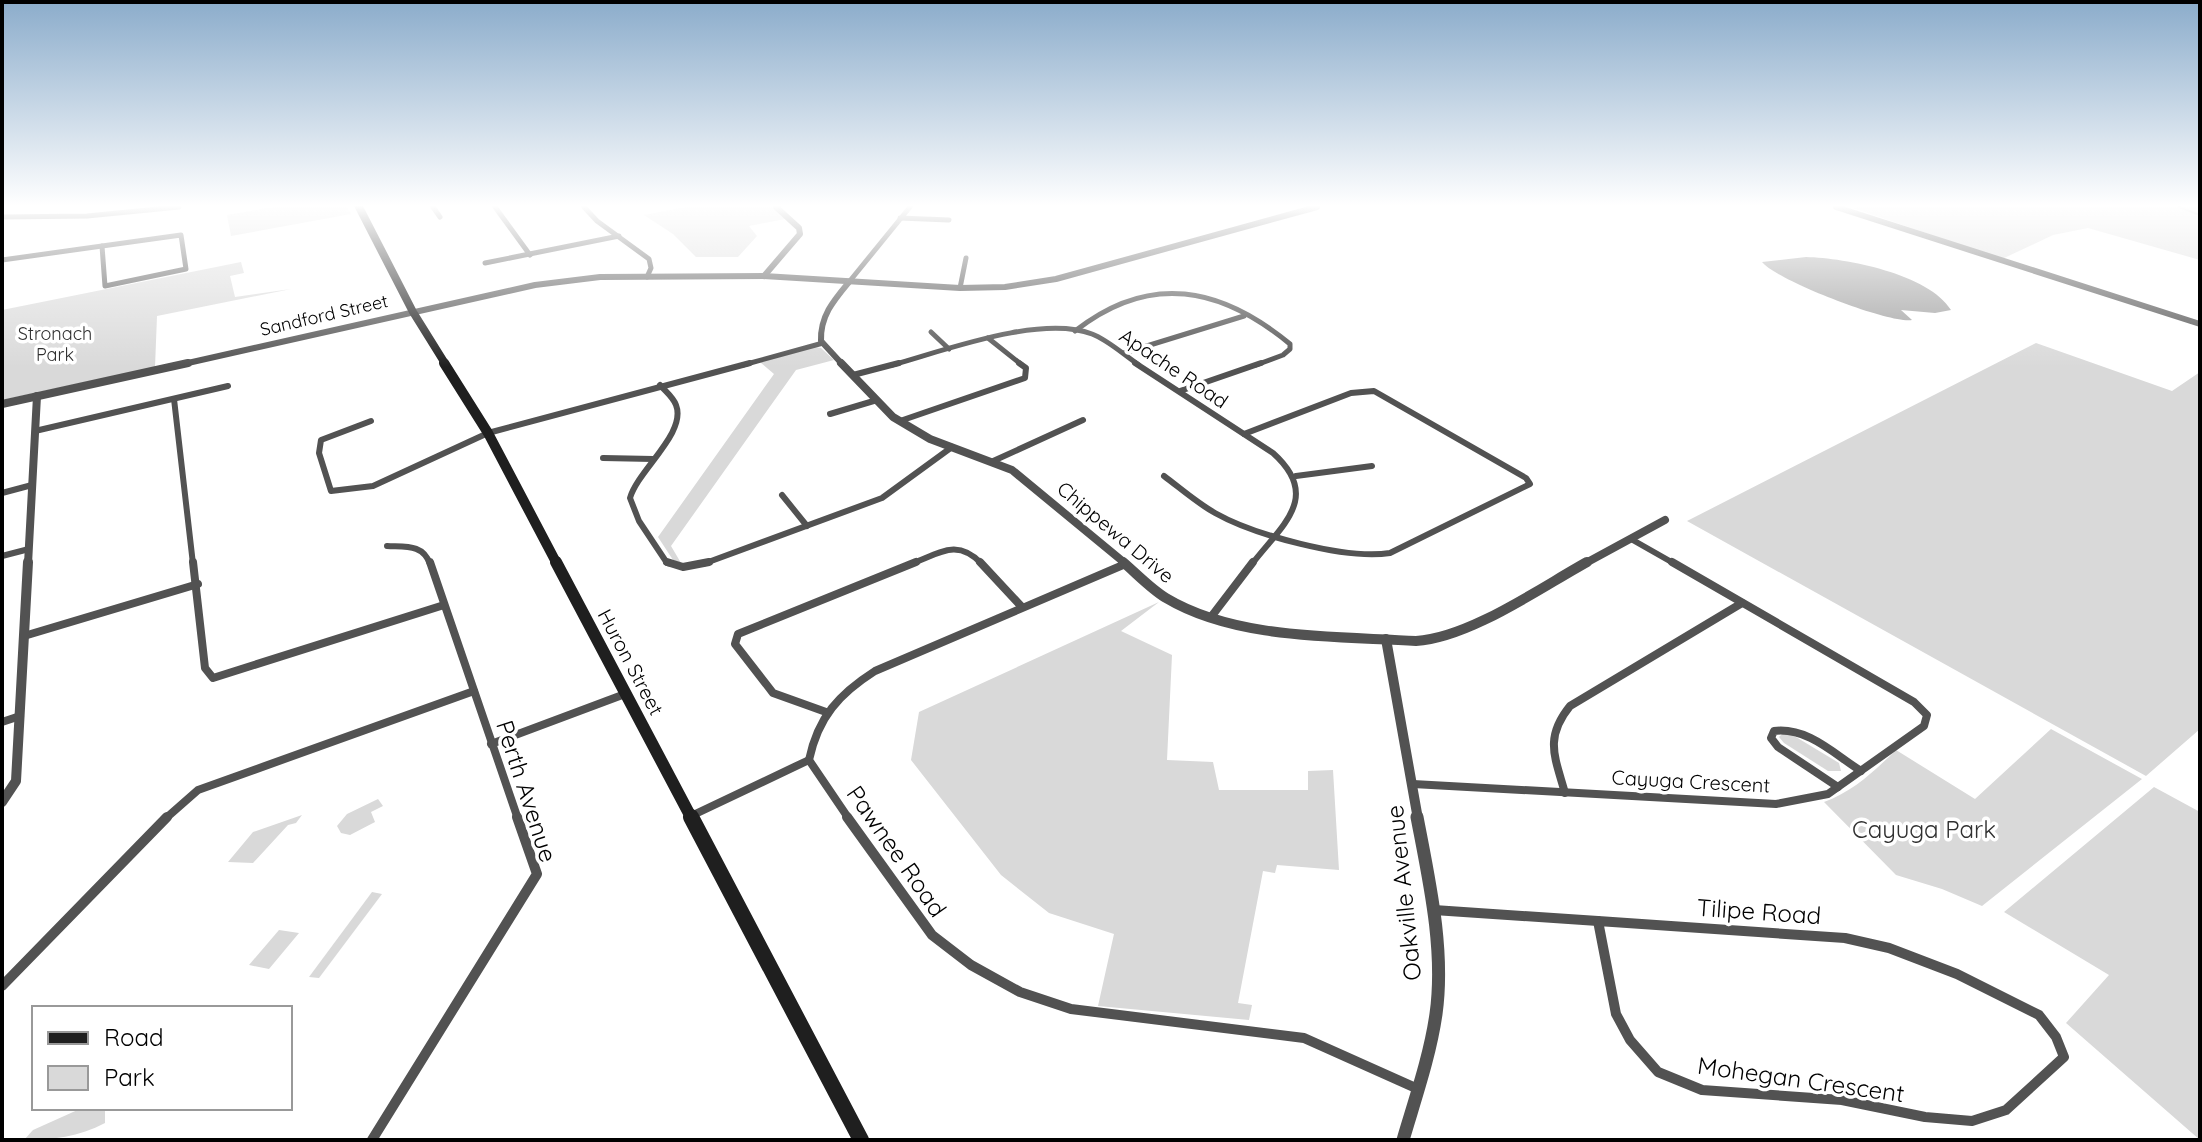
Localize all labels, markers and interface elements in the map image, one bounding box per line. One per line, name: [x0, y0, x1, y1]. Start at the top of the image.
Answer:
street label: Sandford Street: [258, 289, 390, 341]
park label: Stronach Park: [18, 322, 92, 366]
street label: Apache Road: [1115, 323, 1233, 413]
street label: Chippewa Drive: [1052, 476, 1180, 588]
street label: Huron Street: [593, 605, 670, 720]
street label: Perth Avenue: [490, 716, 564, 866]
street label: Cayuga Crescent: [1611, 764, 1771, 798]
street label: Pawnee Road: [841, 779, 953, 923]
street label: Oakville Avenue: [1379, 804, 1427, 982]
park label: Cayuga Park: [1852, 814, 1996, 844]
street label: Tilipe Road: [1696, 892, 1822, 930]
legend: [32, 1006, 292, 1110]
text: Road: [104, 1022, 164, 1052]
street label: Mohegan Crescent: [1696, 1050, 1906, 1108]
text: Park: [104, 1062, 155, 1092]

